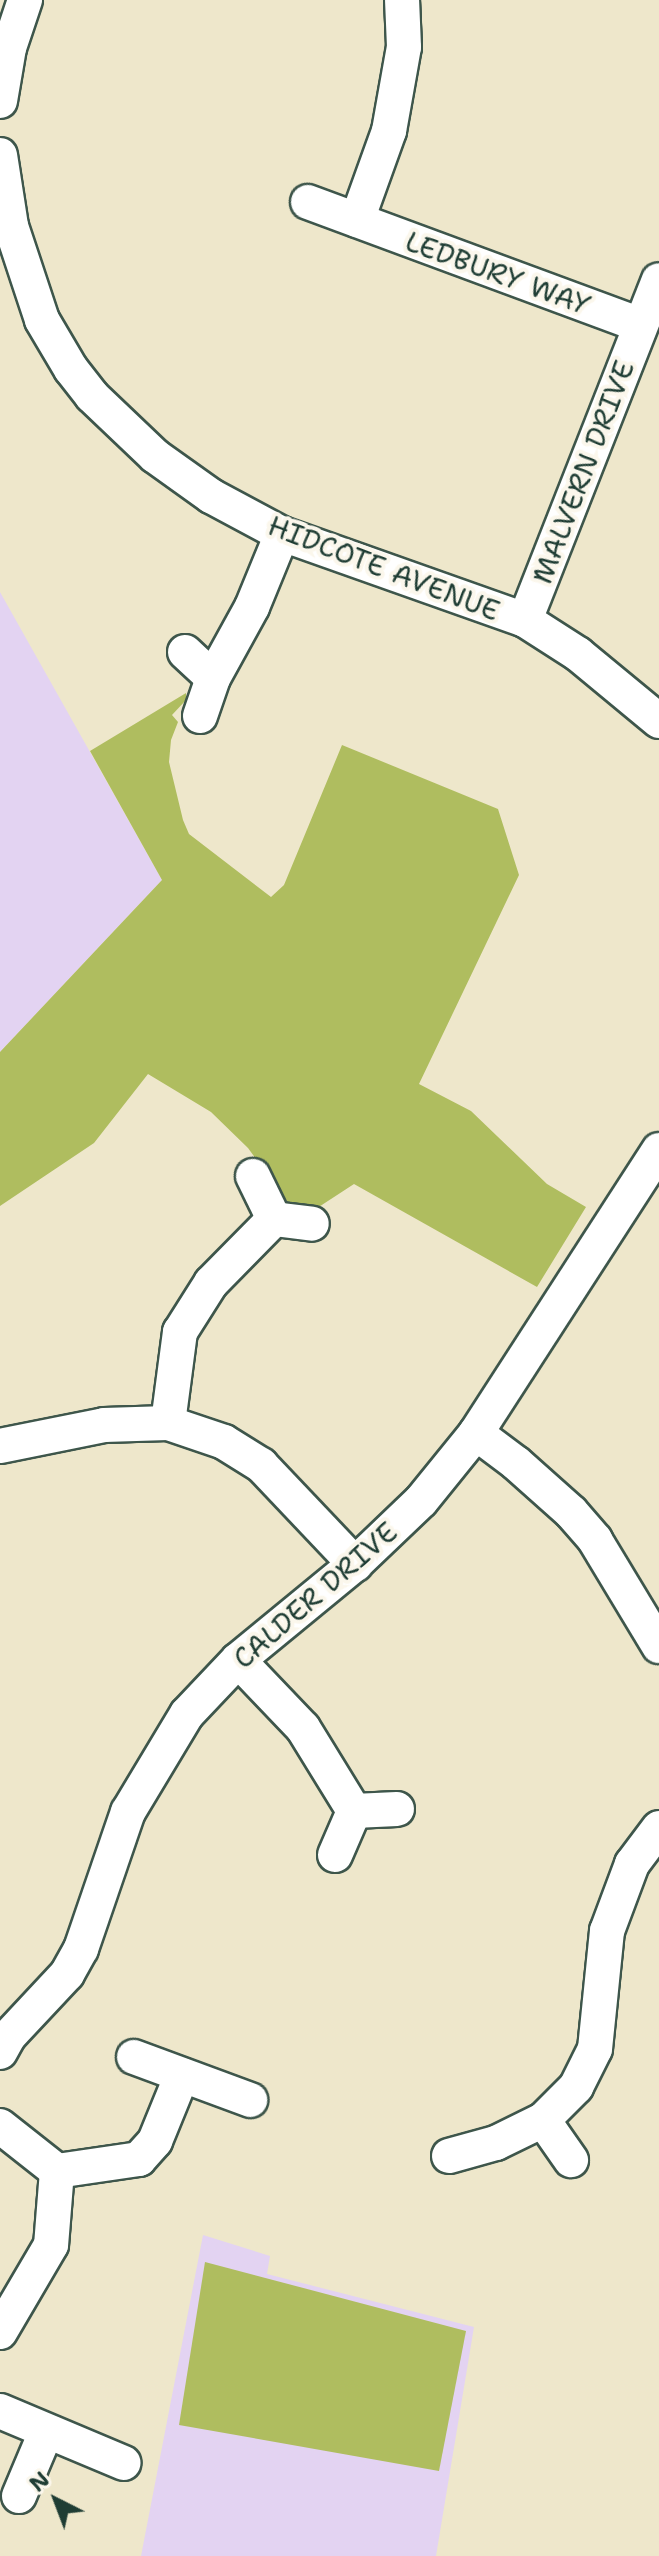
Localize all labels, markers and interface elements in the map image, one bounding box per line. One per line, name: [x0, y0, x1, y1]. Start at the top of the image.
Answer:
street label: LEDBURY WAY: [401, 224, 595, 322]
street label: MALVERN DRIVE: [525, 356, 641, 588]
street label: HIDCOTE AVENUE: [263, 508, 505, 628]
street label: CALDER DRIVE: [226, 1515, 404, 1675]
north arrow: [16, 2460, 96, 2540]
text: N: [23, 2465, 56, 2498]

